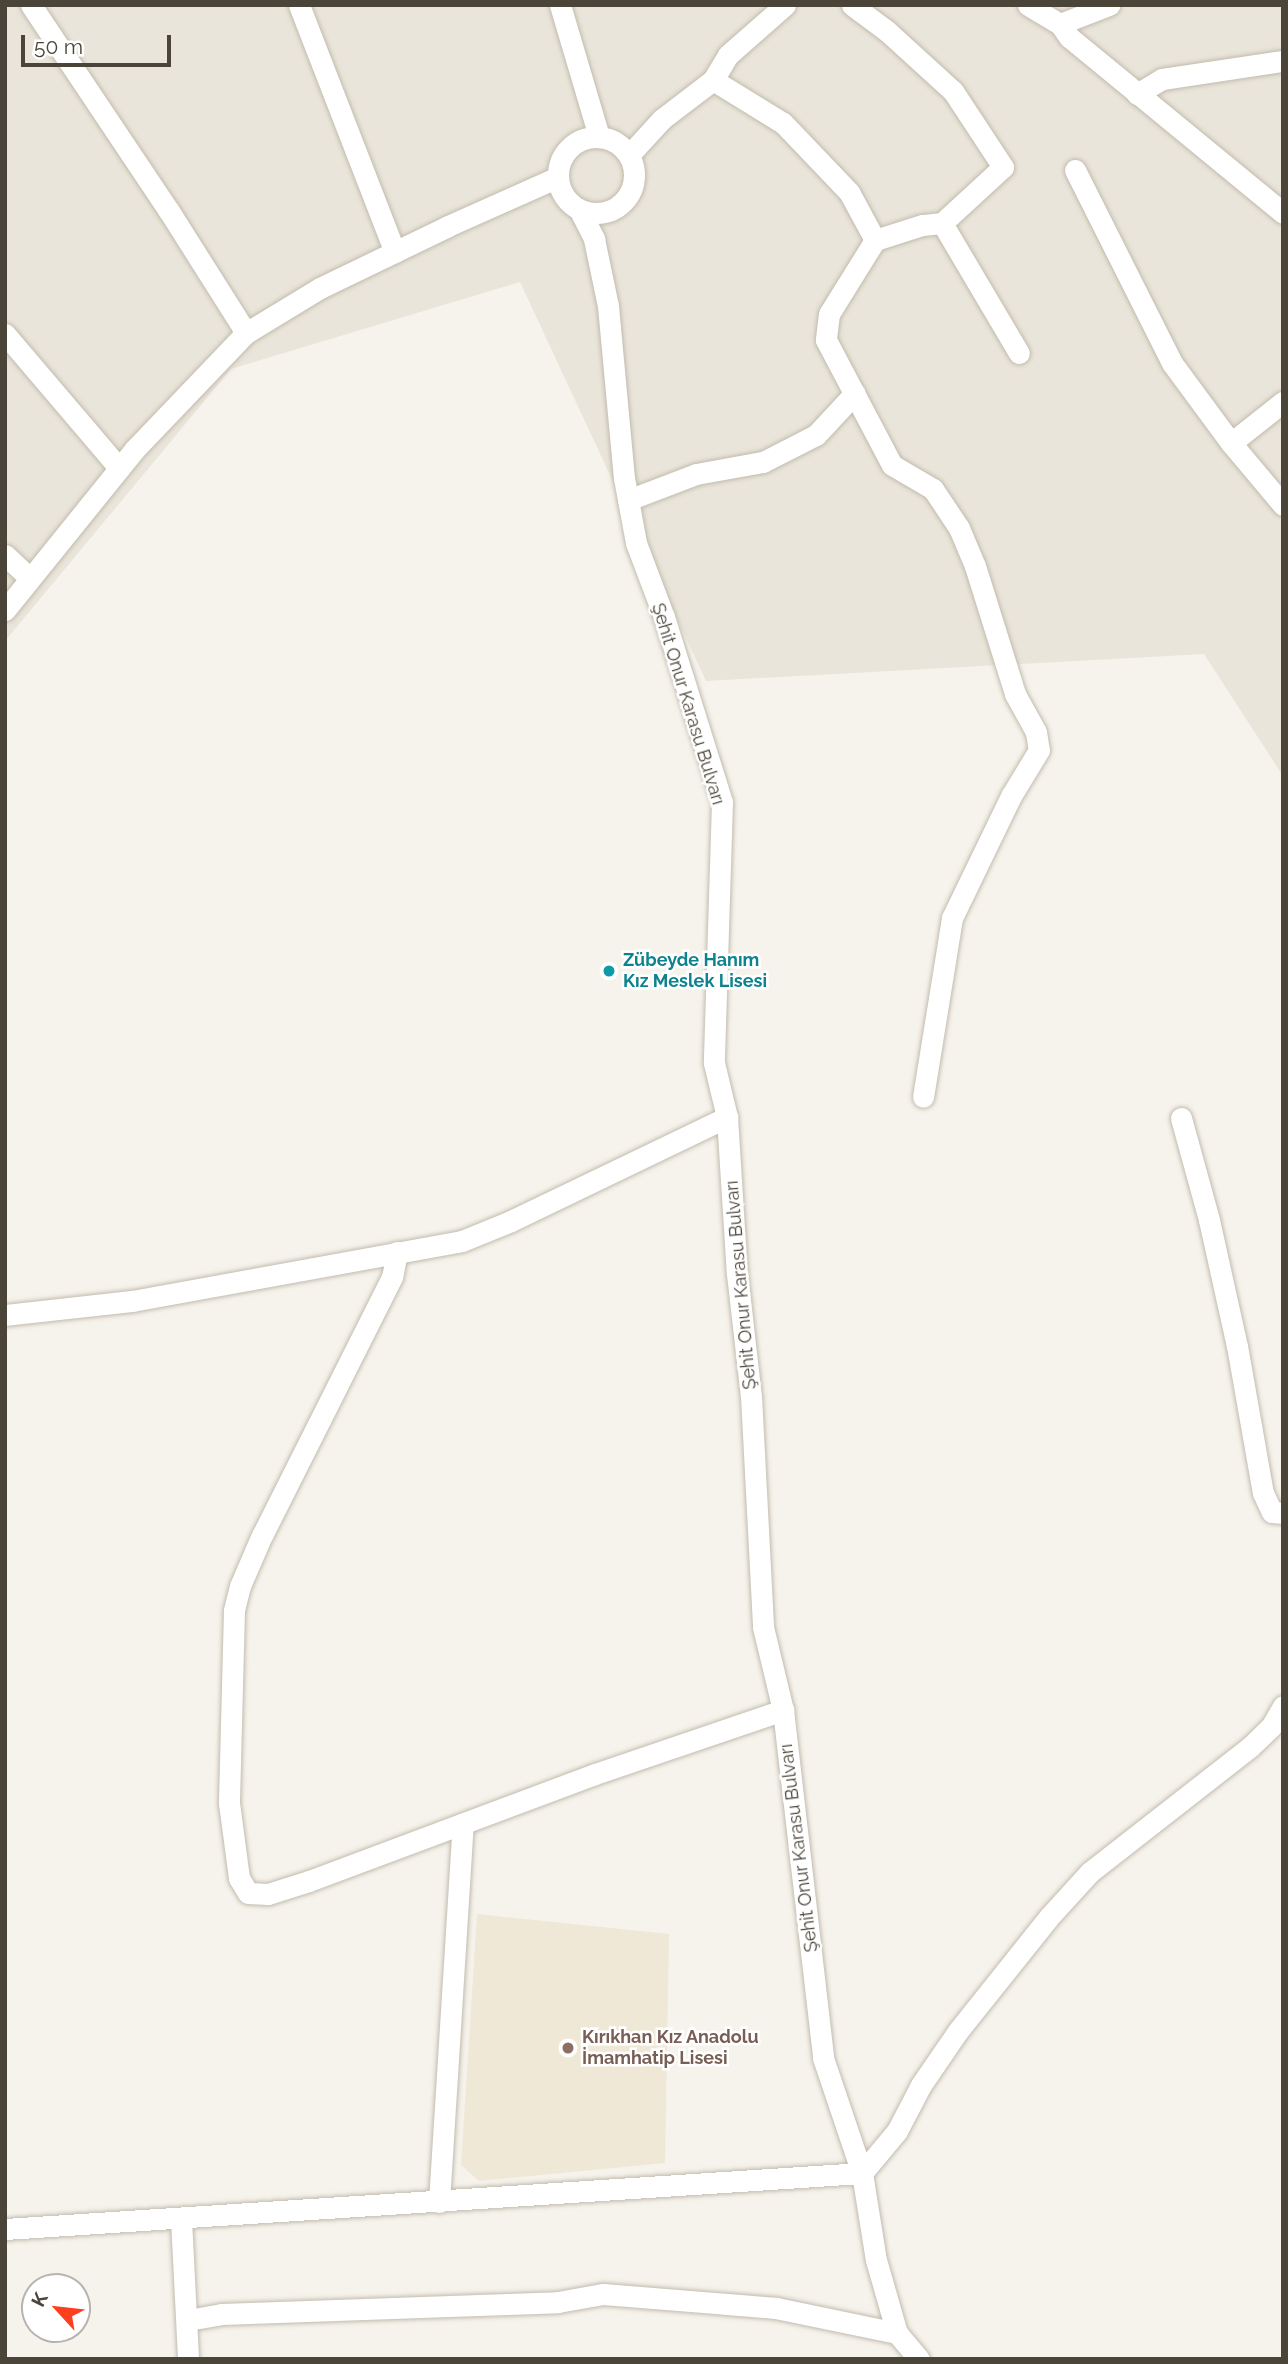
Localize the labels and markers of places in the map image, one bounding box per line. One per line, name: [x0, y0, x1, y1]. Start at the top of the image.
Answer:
place label: Zübeyde Hanım Kız Meslek Lisesi: [623, 950, 767, 992]
marker: Zübeyde Hanım Kız Meslek Lisesi: [601, 963, 617, 979]
place label: Kırıkhan Kız Anadolu İmamhatip Lisesi: [582, 2027, 759, 2070]
marker: Kırıkhan Kız Anadolu İmamhatip Lisesi: [560, 2040, 576, 2056]

